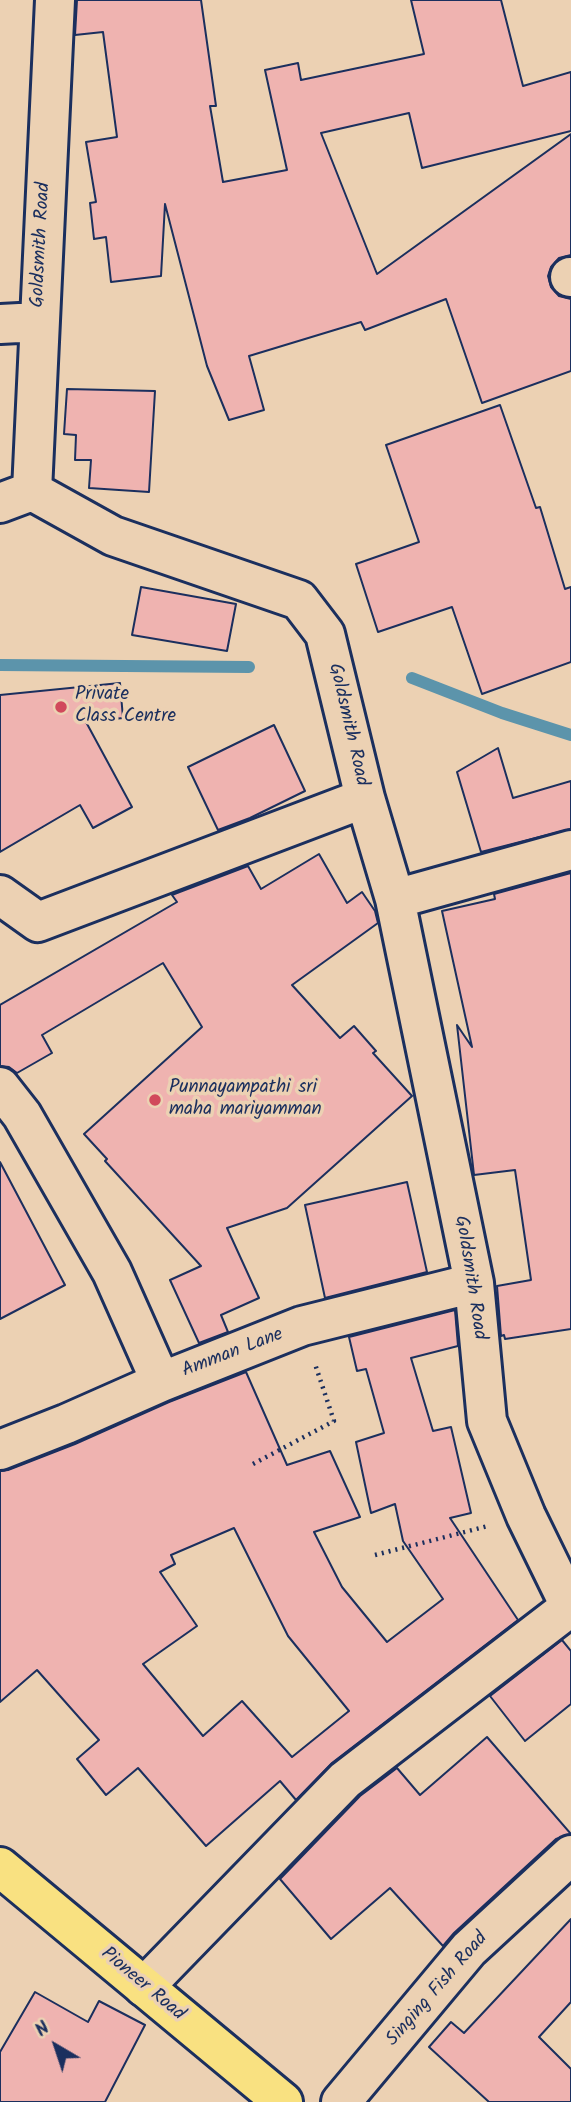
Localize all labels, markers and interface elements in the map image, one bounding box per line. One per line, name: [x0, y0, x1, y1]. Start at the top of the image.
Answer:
street label: Goldsmith Road: [27, 182, 57, 308]
street label: Goldsmith Road: [322, 661, 372, 789]
place label: Private Class Centre: [75, 685, 176, 729]
marker: Private Class Centre: [53, 699, 69, 715]
place label: Punnayampathi sri maha mariyamman: [169, 1078, 322, 1122]
marker: Punnayampathi sri maha mariyamman: [147, 1092, 163, 1108]
street label: Goldsmith Road: [448, 1214, 490, 1342]
street label: Amman Lane: [179, 1324, 287, 1384]
street label: Singing Fish Road: [382, 1928, 494, 2052]
street label: Pioneer Road: [95, 1943, 189, 2027]
north arrow: [21, 2011, 91, 2081]
text: N: [29, 2014, 57, 2045]

